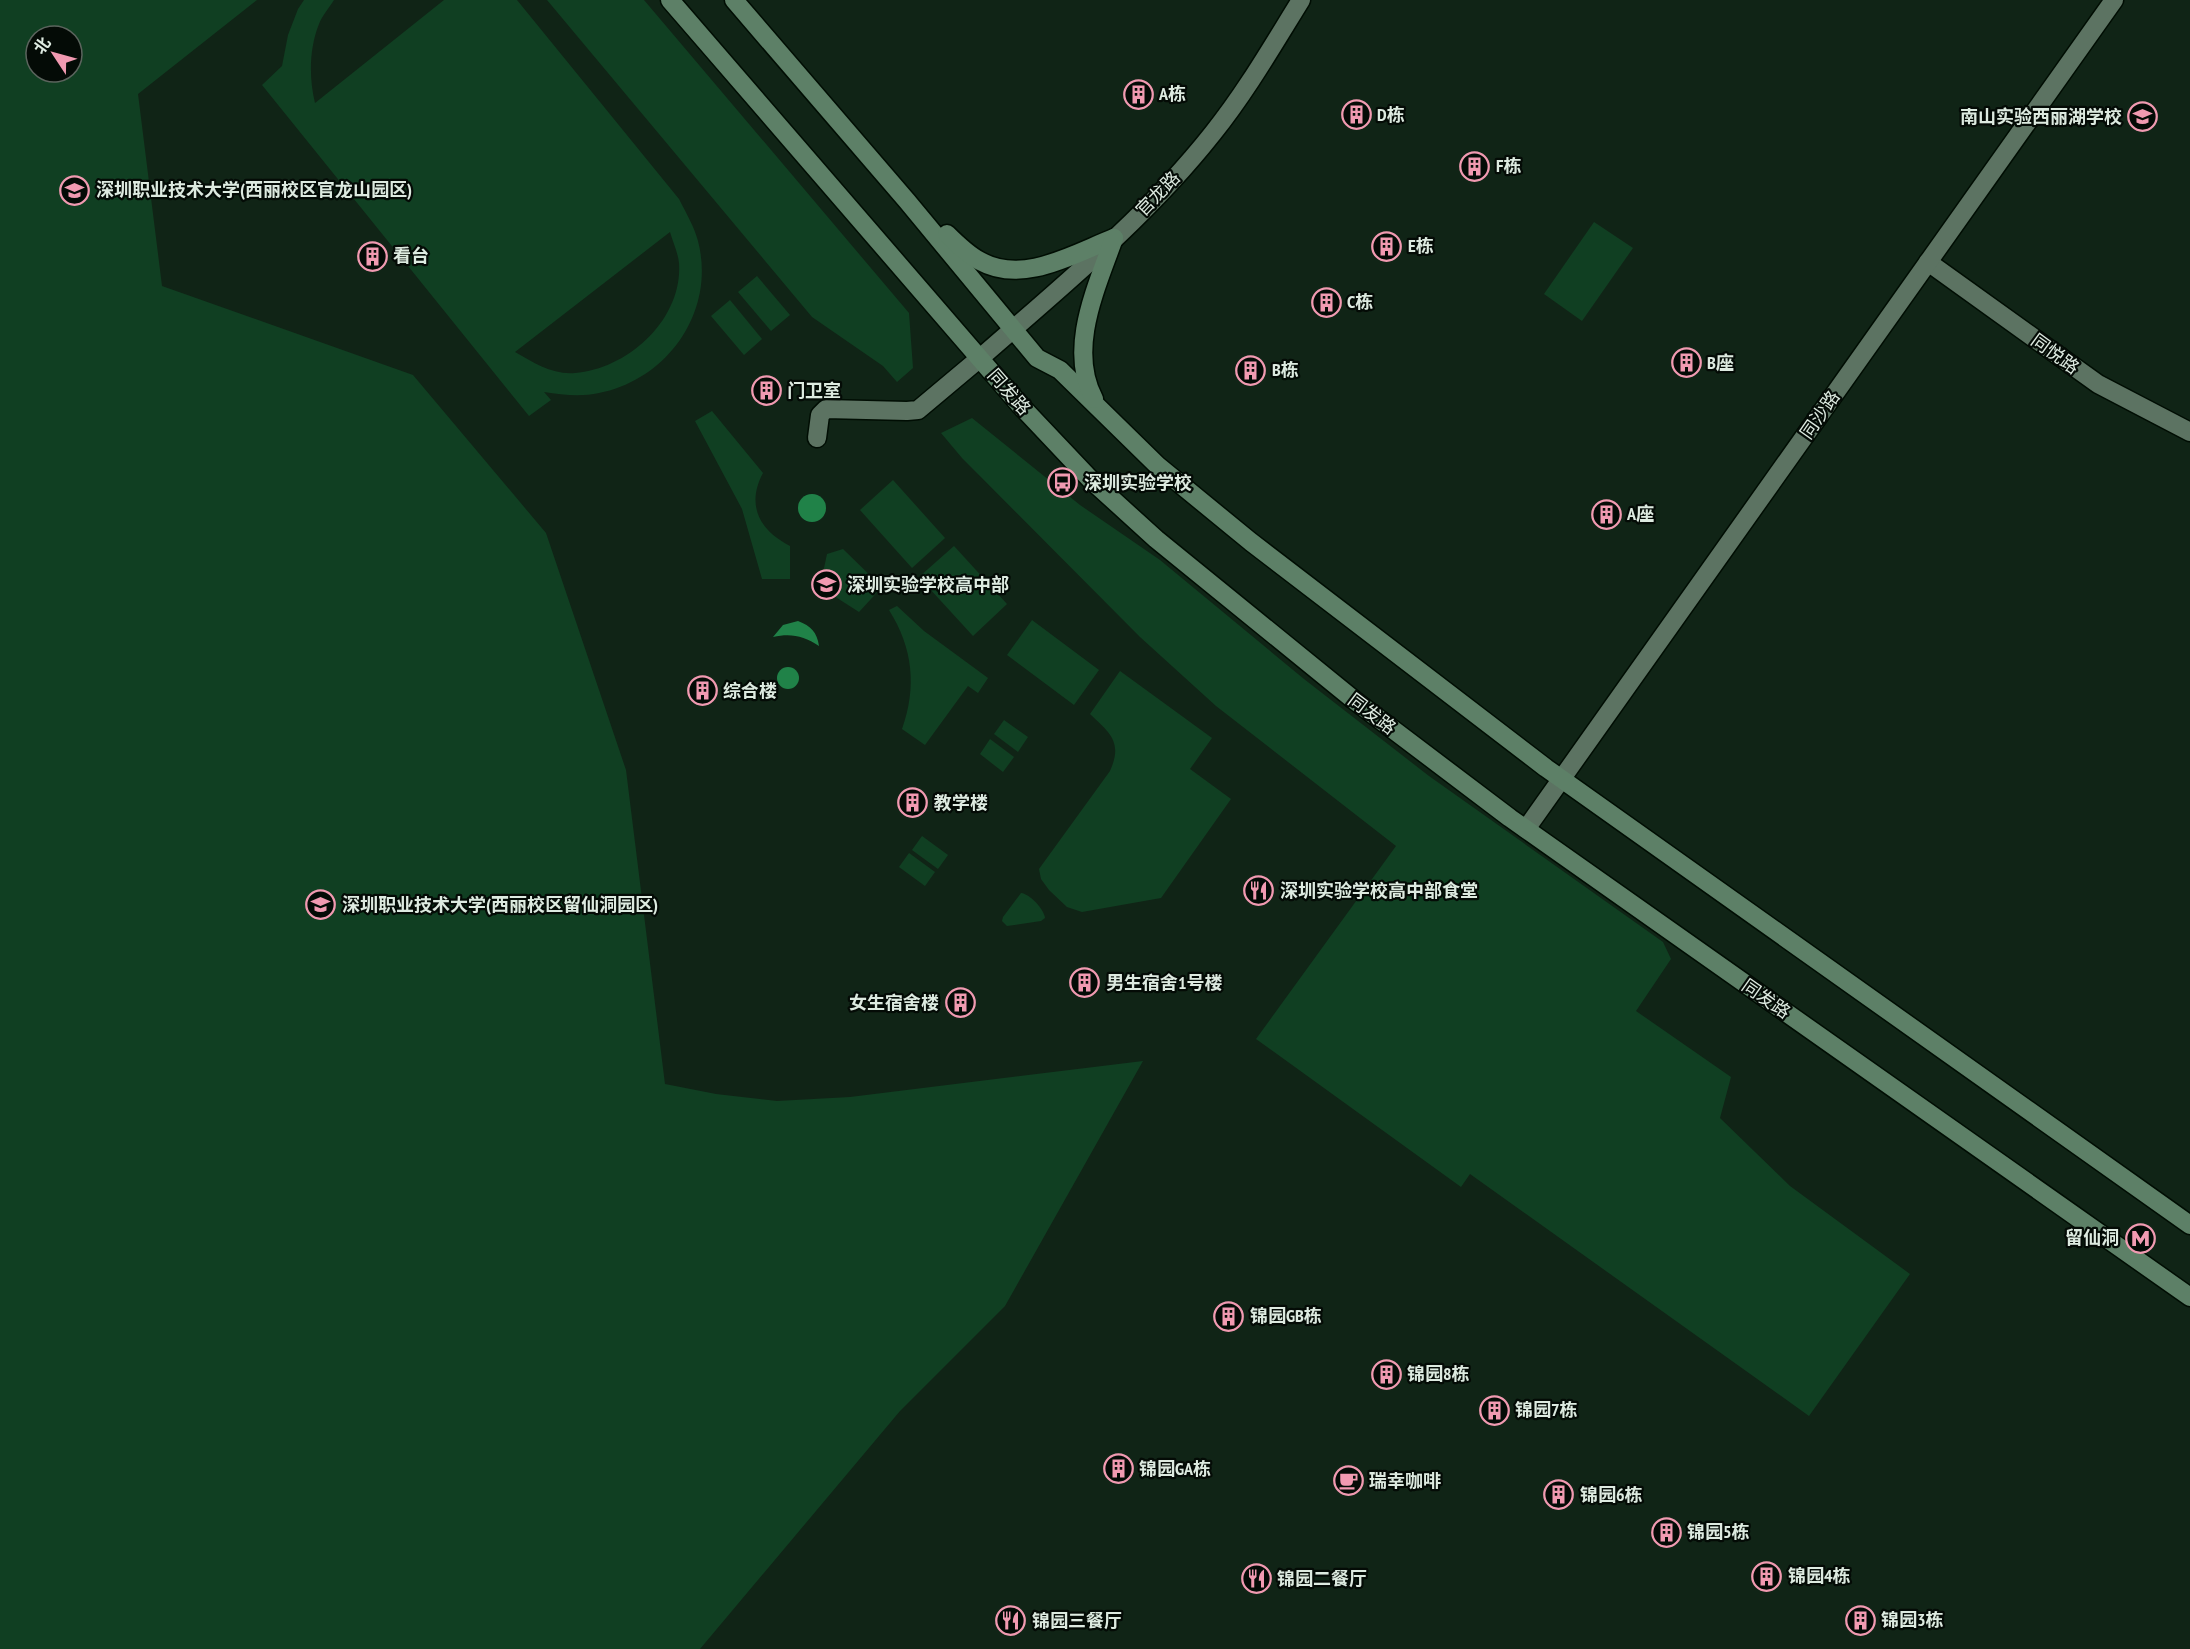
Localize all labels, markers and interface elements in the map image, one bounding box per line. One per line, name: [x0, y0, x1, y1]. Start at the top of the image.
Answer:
north arrow: [24, 24, 84, 84]
text: 北: [29, 33, 55, 58]
building icon: A栋: [1122, 78, 1154, 110]
place label: A栋: [1158, 82, 1186, 105]
building icon: D栋: [1340, 99, 1372, 131]
school or university icon: 南山实验西丽湖学校: [2127, 101, 2159, 133]
place label: D栋: [1377, 103, 1405, 126]
place label: 南山实验西丽湖学校: [1960, 105, 2122, 128]
building icon: F栋: [1459, 150, 1491, 182]
place label: F栋: [1496, 154, 1522, 177]
street label: 官龙路: [1131, 166, 1185, 221]
school or university icon: 深圳职业技术大学(西丽校区官龙山园区): [59, 174, 91, 206]
place label: 深圳职业技术大学(西丽校区官龙山园区): [96, 178, 412, 201]
building icon: E栋: [1371, 230, 1403, 262]
place label: E栋: [1408, 234, 1434, 257]
building icon: 看台: [356, 240, 388, 272]
place label: 看台: [393, 244, 429, 267]
building icon: C栋: [1310, 286, 1342, 318]
place label: C栋: [1347, 290, 1373, 313]
street label: 同悦路: [2027, 328, 2084, 379]
building icon: B座: [1670, 347, 1702, 379]
place label: B座: [1707, 351, 1734, 374]
building icon: B栋: [1235, 354, 1267, 386]
place label: B栋: [1272, 358, 1299, 381]
street label: 同发路: [983, 364, 1036, 420]
building icon: 门卫室: [750, 375, 782, 407]
place label: 门卫室: [787, 379, 841, 402]
street label: 同沙路: [1795, 386, 1844, 443]
bus stop icon: 深圳实验学校: [1047, 467, 1079, 499]
place label: 深圳实验学校: [1084, 471, 1192, 494]
building icon: A座: [1590, 498, 1622, 530]
place label: A座: [1626, 502, 1654, 525]
school or university icon: 深圳实验学校高中部: [810, 569, 842, 601]
place label: 深圳实验学校高中部: [847, 573, 1009, 596]
building icon: 综合楼: [686, 675, 718, 707]
place label: 综合楼: [723, 679, 777, 702]
street label: 同发路: [1344, 688, 1401, 739]
building icon: 教学楼: [897, 787, 929, 819]
place label: 教学楼: [934, 791, 988, 814]
restaurant icon: 深圳实验学校高中部食堂: [1243, 875, 1275, 907]
place label: 深圳实验学校高中部食堂: [1280, 879, 1478, 902]
school or university icon: 深圳职业技术大学(西丽校区留仙洞园区): [305, 889, 337, 921]
place label: 深圳职业技术大学(西丽校区留仙洞园区): [342, 893, 658, 916]
building icon: 男生宿舍1号楼: [1069, 967, 1101, 999]
place label: 男生宿舍1号楼: [1106, 971, 1223, 994]
street label: 同发路: [1738, 974, 1795, 1023]
building icon: 女生宿舍楼: [944, 987, 976, 1019]
place label: 女生宿舍楼: [849, 991, 939, 1014]
metro station icon: 留仙洞: [2124, 1222, 2156, 1254]
place label: 留仙洞: [2065, 1226, 2119, 1249]
building icon: 锦园GB栋: [1213, 1300, 1245, 1332]
place label: 锦园GB栋: [1250, 1304, 1322, 1327]
building icon: 锦园8栋: [1370, 1358, 1402, 1390]
place label: 锦园8栋: [1407, 1362, 1470, 1385]
building icon: 锦园7栋: [1478, 1394, 1510, 1426]
place label: 锦园7栋: [1515, 1398, 1578, 1421]
building icon: 锦园GA栋: [1102, 1453, 1134, 1485]
place label: 锦园GA栋: [1139, 1457, 1211, 1480]
cafe icon: 瑞幸咖啡: [1332, 1465, 1364, 1497]
place label: 瑞幸咖啡: [1369, 1469, 1441, 1492]
building icon: 锦园6栋: [1543, 1479, 1575, 1511]
place label: 锦园6栋: [1580, 1483, 1643, 1506]
building icon: 锦园5栋: [1650, 1516, 1682, 1548]
place label: 锦园5栋: [1687, 1520, 1750, 1543]
building icon: 锦园4栋: [1751, 1560, 1783, 1592]
restaurant icon: 锦园二餐厅: [1240, 1563, 1272, 1595]
place label: 锦园4栋: [1788, 1564, 1851, 1587]
place label: 锦园二餐厅: [1277, 1567, 1367, 1590]
building icon: 锦园3栋: [1844, 1604, 1876, 1636]
restaurant icon: 锦园三餐厅: [995, 1605, 1027, 1637]
place label: 锦园3栋: [1881, 1608, 1944, 1631]
place label: 锦园三餐厅: [1032, 1609, 1122, 1632]

